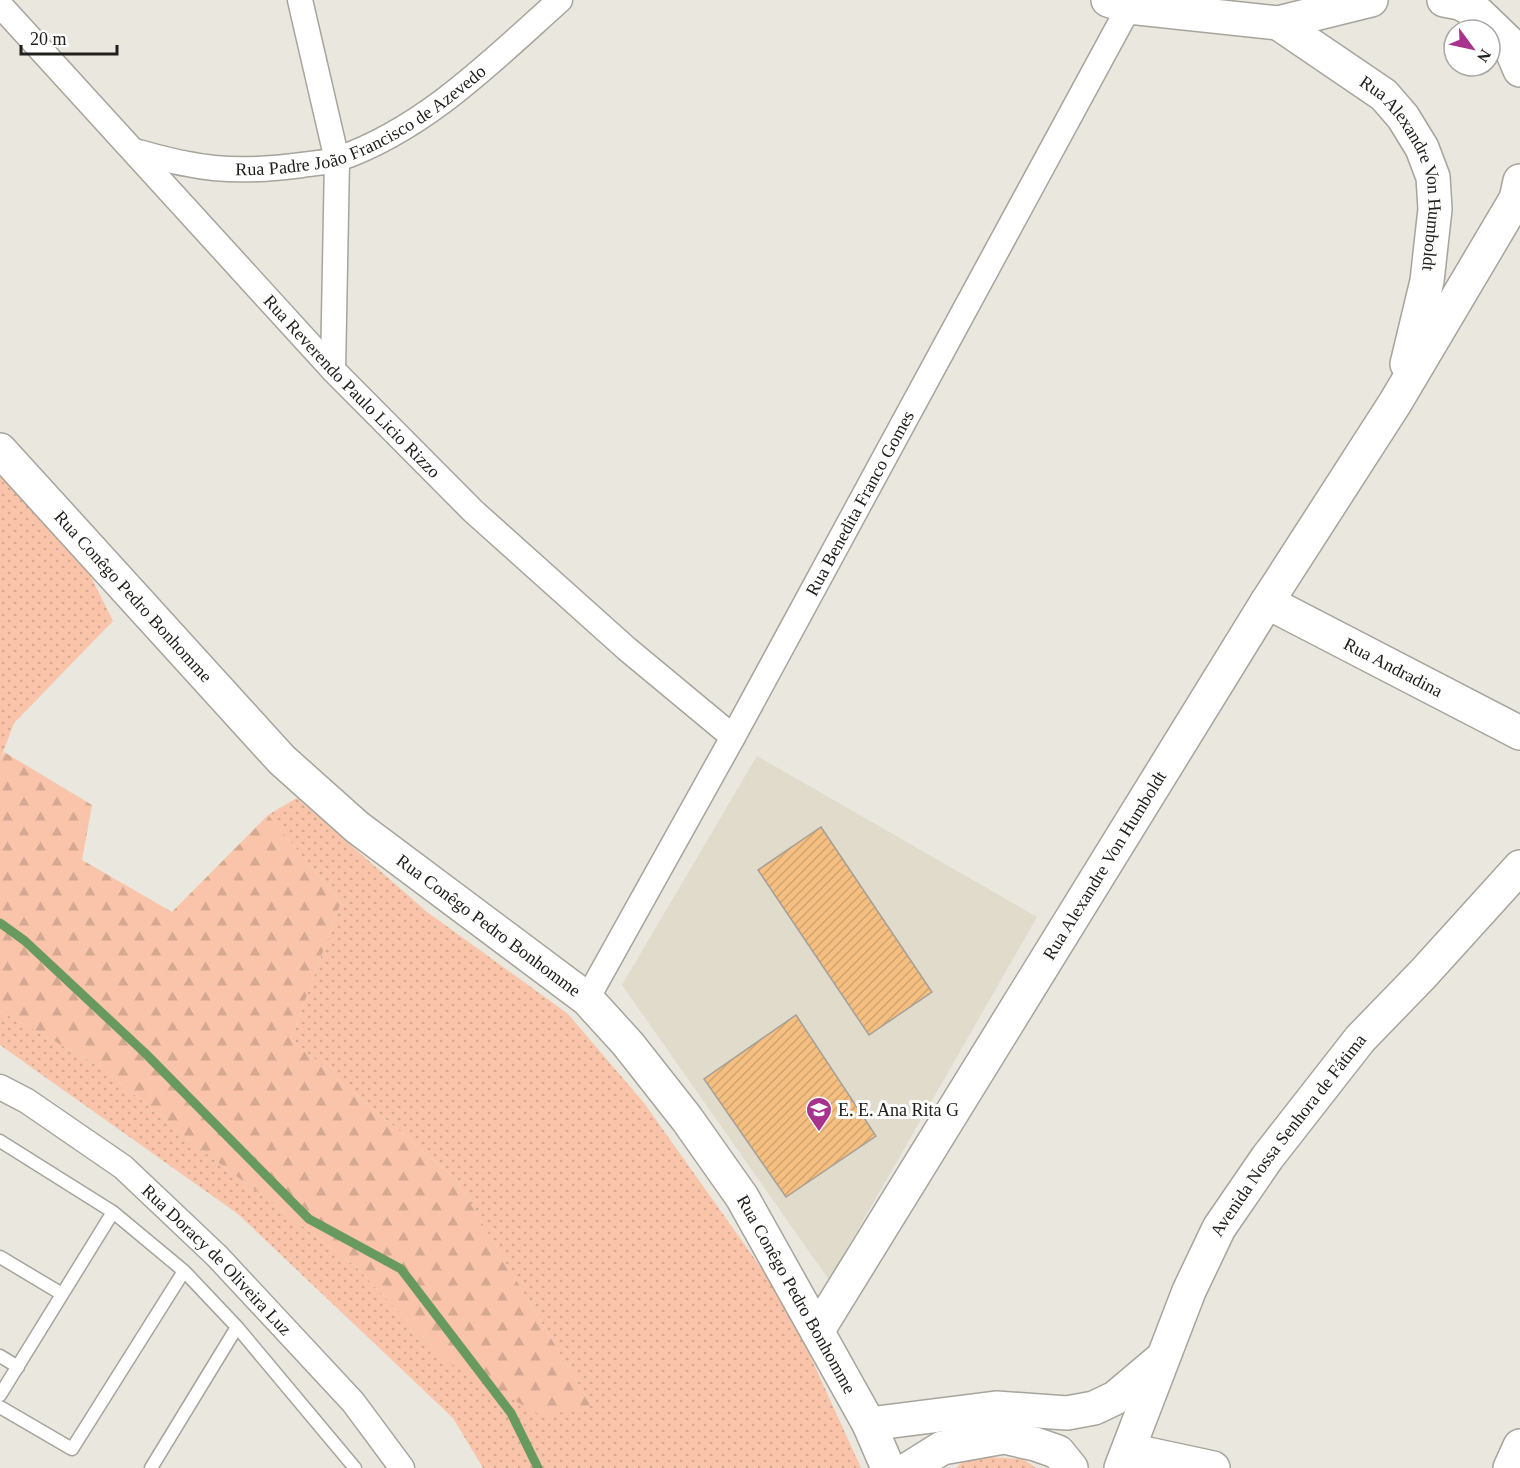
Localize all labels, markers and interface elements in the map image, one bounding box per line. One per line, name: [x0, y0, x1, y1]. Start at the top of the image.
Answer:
scale bar: [21, 18, 117, 56]
north arrow: [1442, 18, 1502, 78]
text: 20 m: [30, 29, 67, 49]
text: N: [1474, 46, 1494, 66]
street label: Rua Padre João Francisco de Azevedo: [235, 61, 490, 179]
street label: Rua Alexandre Von Humboldt: [1356, 71, 1445, 272]
street label: Rua Reverendo Paulo Licio Rizzo: [259, 291, 444, 482]
street label: Rua Benedita Franco Gomes: [802, 407, 918, 599]
street label: Rua Conêgo Pedro Bonhomme: [50, 507, 216, 686]
street label: Rua Andradina: [1340, 633, 1446, 701]
street label: Rua Alexandre Von Humboldt: [1039, 767, 1170, 963]
street label: Rua Conêgo Pedro Bonhomme: [393, 850, 585, 1001]
street label: Avenida Nossa Senhora de Fátima: [1206, 1030, 1370, 1240]
school or university icon: E. E. Ana Rita G: [804, 1095, 834, 1133]
place label: E. E. Ana Rita G: [838, 1100, 959, 1120]
street label: Rua Doracy de Oliveira Luz: [138, 1180, 296, 1339]
street label: Rua Conêgo Pedro Bonhomme: [733, 1191, 860, 1397]

